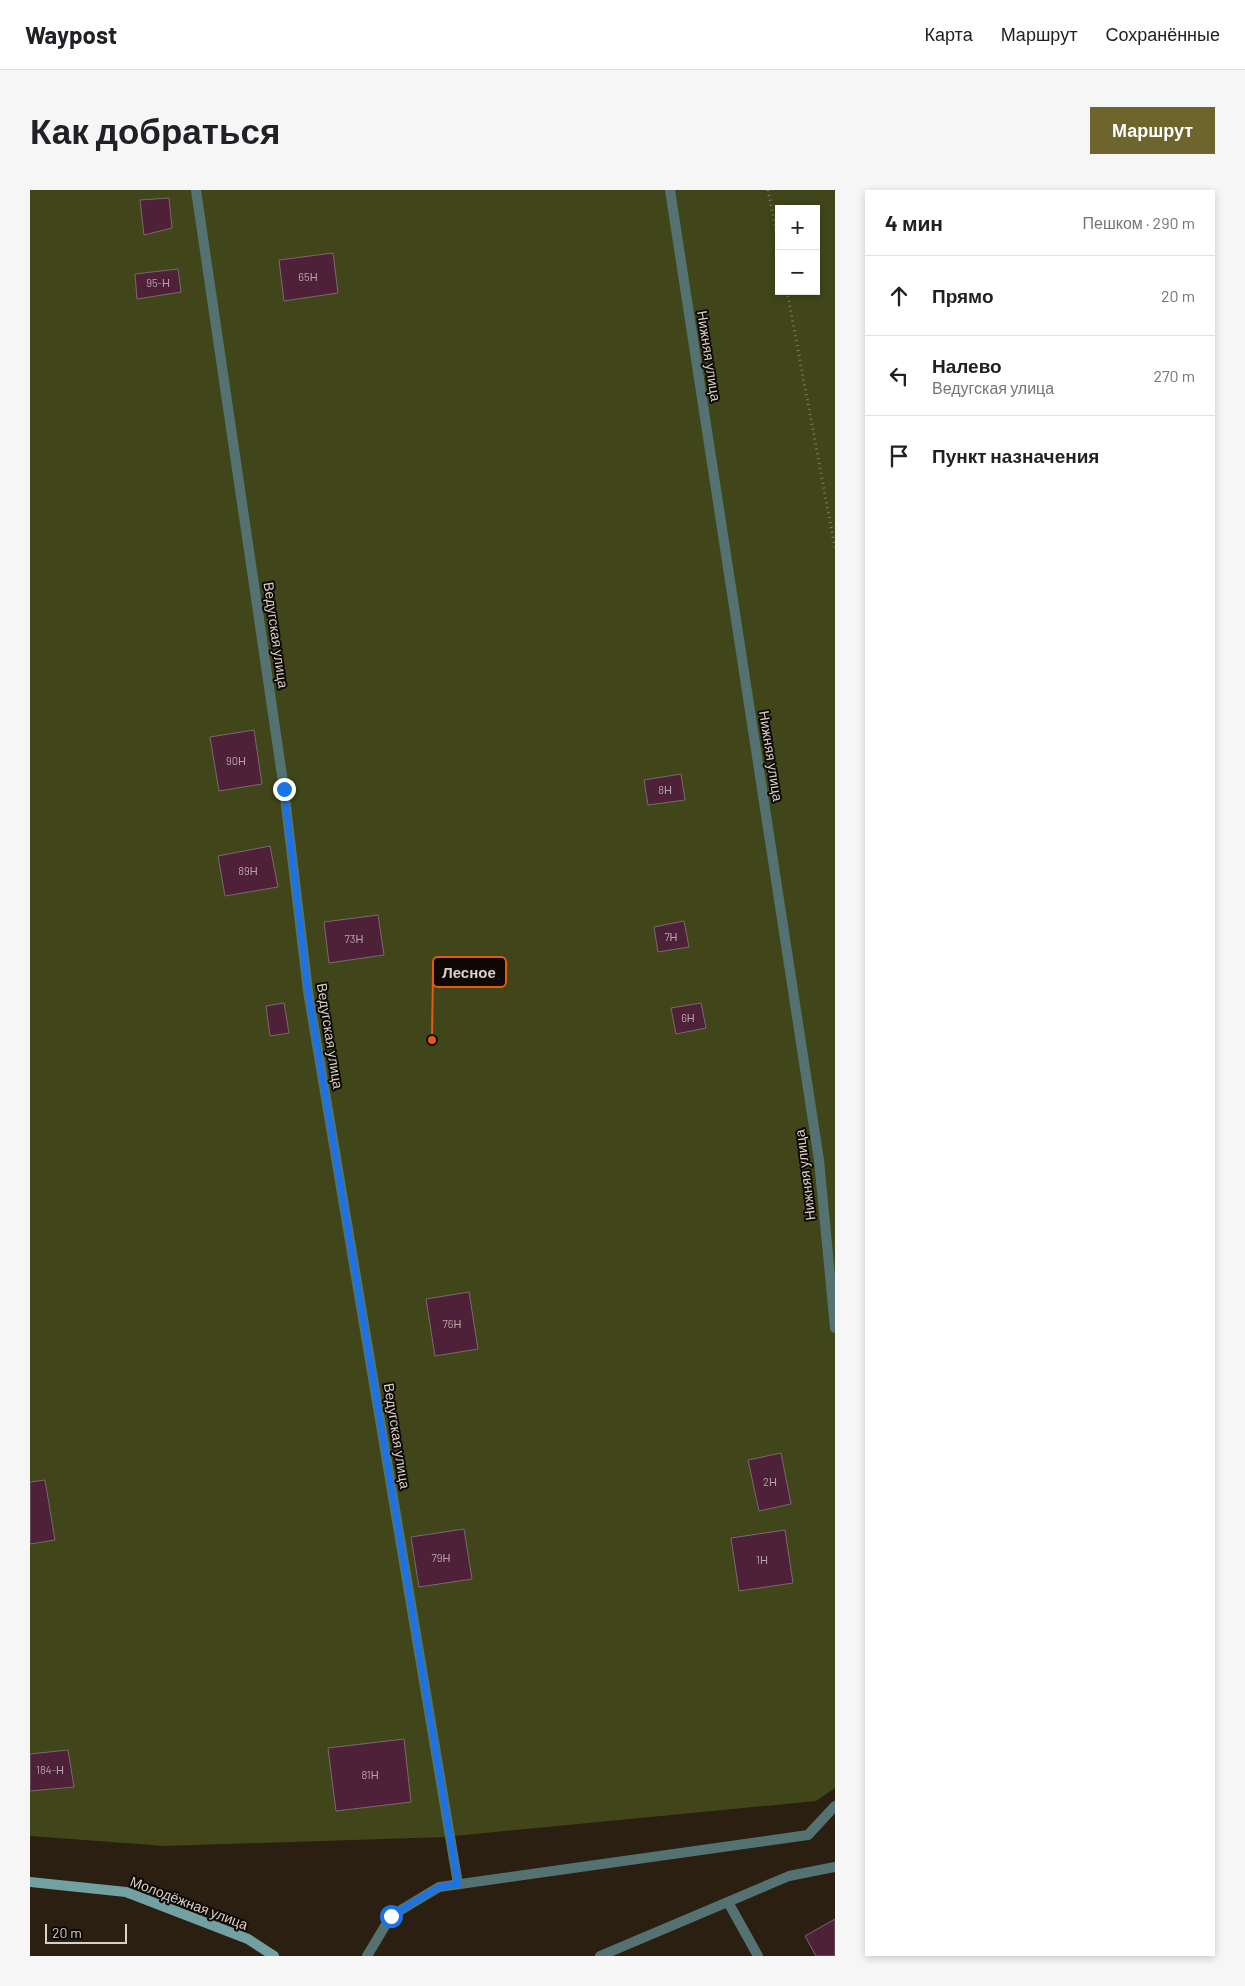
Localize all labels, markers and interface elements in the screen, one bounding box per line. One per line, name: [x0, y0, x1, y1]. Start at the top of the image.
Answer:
text: Waypost: [25, 20, 117, 49]
text: Карта: [925, 23, 973, 45]
text: Маршрут: [1001, 23, 1077, 45]
text: Сохранённые: [1105, 23, 1220, 45]
button: Маршрут: [1090, 107, 1215, 154]
text: Как добраться: [30, 109, 280, 151]
map controls: [775, 205, 820, 295]
button: +: [775, 205, 820, 250]
text: 4 мин: [885, 210, 943, 235]
text: Пешком · 290 m: [1083, 213, 1195, 232]
button: −: [775, 250, 820, 295]
house number: 65Н: [298, 270, 318, 283]
house number: 95-Н: [146, 276, 170, 289]
icon: ahead: [885, 282, 913, 310]
text: Прямо: [932, 284, 994, 307]
text: 20 m: [1161, 286, 1195, 305]
street label: Нижняя улица: [694, 309, 725, 403]
text: Налево: [932, 354, 1002, 377]
icon: left: [885, 362, 913, 390]
text: 270 m: [1153, 366, 1195, 385]
text: Ведугская улица: [932, 378, 1054, 397]
icon: arrive: [885, 442, 913, 470]
text: Пункт назначения: [932, 444, 1099, 467]
street label: Ведугская улица: [261, 581, 292, 689]
street label: Нижняя улица: [756, 709, 787, 803]
house number: 90Н: [226, 754, 246, 767]
route end: [273, 778, 296, 801]
house number: 8Н: [658, 783, 672, 796]
house number: 89Н: [238, 864, 258, 877]
house number: 7Н: [664, 930, 678, 943]
house number: 73Н: [345, 932, 363, 945]
callout: Лесное: [433, 957, 506, 987]
text: Лесное: [442, 963, 496, 981]
street label: Ведугская улица: [314, 982, 347, 1090]
house number: 6Н: [681, 1011, 695, 1024]
street label: Нижняя улица: [790, 1128, 819, 1221]
house number: 76Н: [443, 1317, 461, 1330]
street label: Ведугская улица: [381, 1382, 414, 1490]
house number: 2Н: [763, 1475, 777, 1488]
house number: 79Н: [432, 1551, 450, 1564]
house number: 1Н: [756, 1553, 768, 1566]
house number: 184-Н: [36, 1763, 64, 1776]
house number: 81Н: [361, 1768, 379, 1781]
street label: Молодёжная улица: [128, 1872, 251, 1933]
route start: [380, 1905, 403, 1928]
scale bar: [45, 1921, 128, 1944]
text: 20 m: [52, 1924, 82, 1941]

